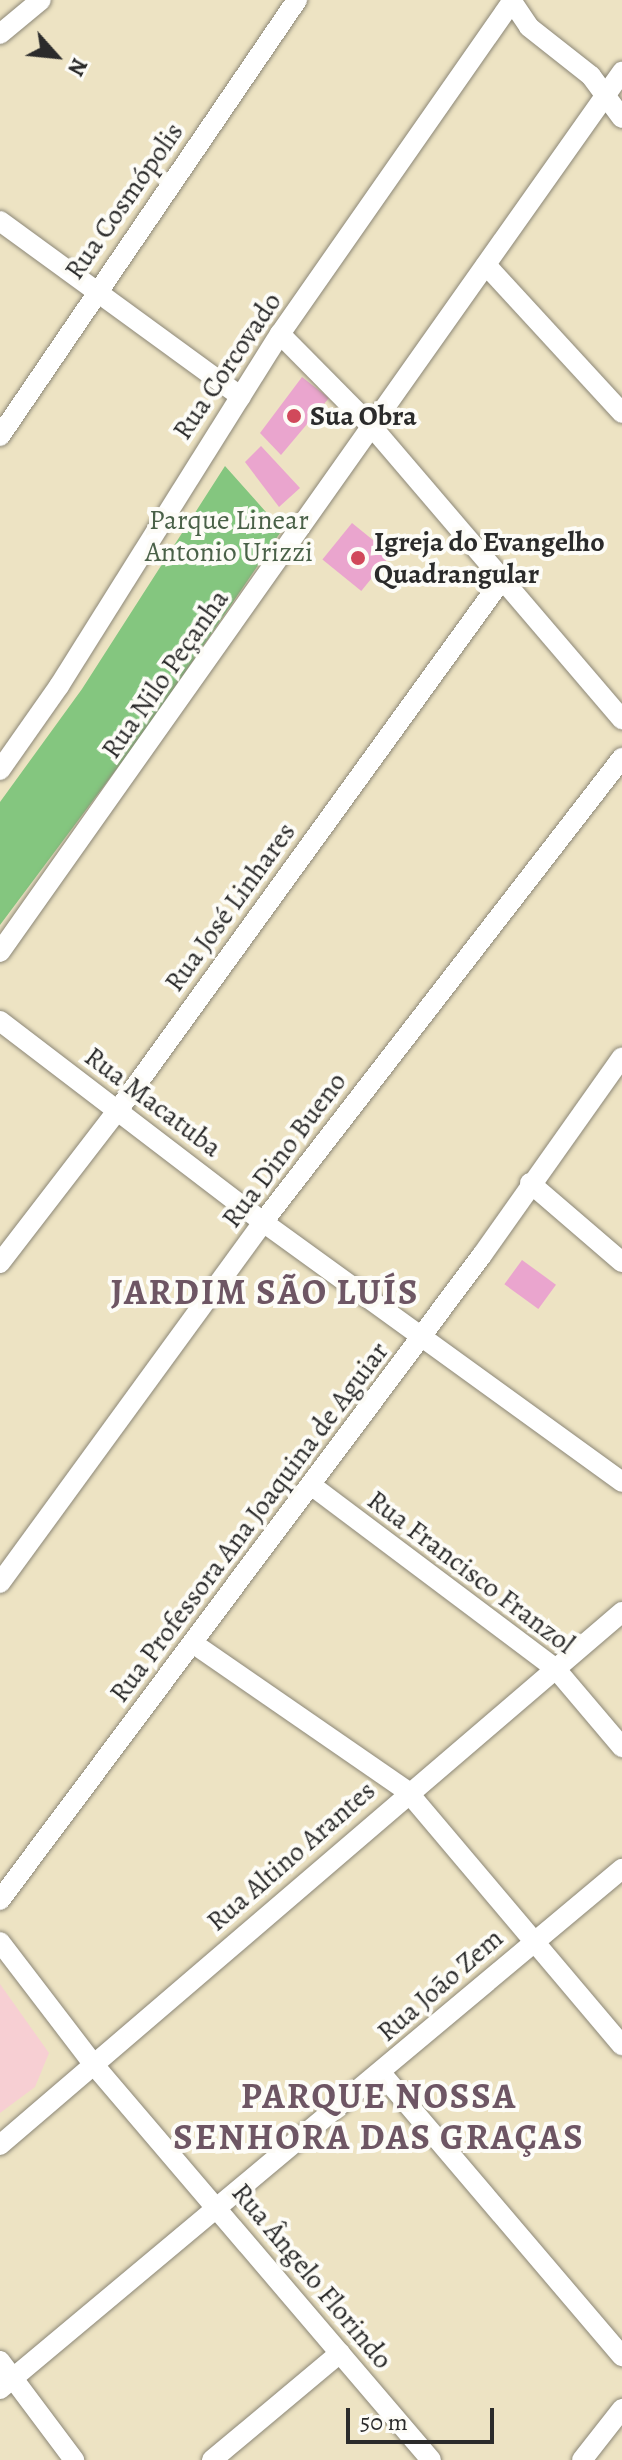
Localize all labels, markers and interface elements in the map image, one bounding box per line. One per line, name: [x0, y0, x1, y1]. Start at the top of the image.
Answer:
north arrow: [16, 16, 96, 96]
text: N: [60, 53, 94, 81]
street label: Rua Cosmópolis: [57, 116, 191, 286]
street label: Rua Corcovado: [165, 286, 289, 446]
place label: Sua Obra: [310, 399, 417, 433]
marker: Sua Obra: [285, 407, 303, 425]
park label: Parque Linear Antonio Urizzi: [145, 503, 313, 569]
place label: Igreja do Evangelho Quadrangular: [374, 525, 605, 591]
marker: Igreja do Evangelho Quadrangular: [349, 549, 367, 567]
street label: Rua Nilo Peçanha: [94, 583, 236, 765]
street label: Rua José Linhares: [157, 816, 303, 998]
street label: Rua Macatuba: [78, 1040, 228, 1164]
street label: Rua Dino Bueno: [215, 1066, 353, 1234]
district label: JARDIM SÃO LUÍS: [111, 1270, 419, 1314]
street label: Rua Professora Ana Joaquina de Aguiar: [102, 1335, 396, 1709]
street label: Rua Francisco Franzol: [361, 1483, 581, 1661]
street label: Rua Altino Arantes: [200, 1774, 382, 1938]
street label: Rua João Zem: [370, 1921, 510, 2049]
district label: PARQUE NOSSA SENHORA DAS GRAÇAS: [173, 2073, 585, 2158]
street label: Rua Ângelo Florindo: [225, 2176, 399, 2376]
scale bar: [350, 2392, 498, 2442]
text: 50 m: [360, 2406, 408, 2438]

